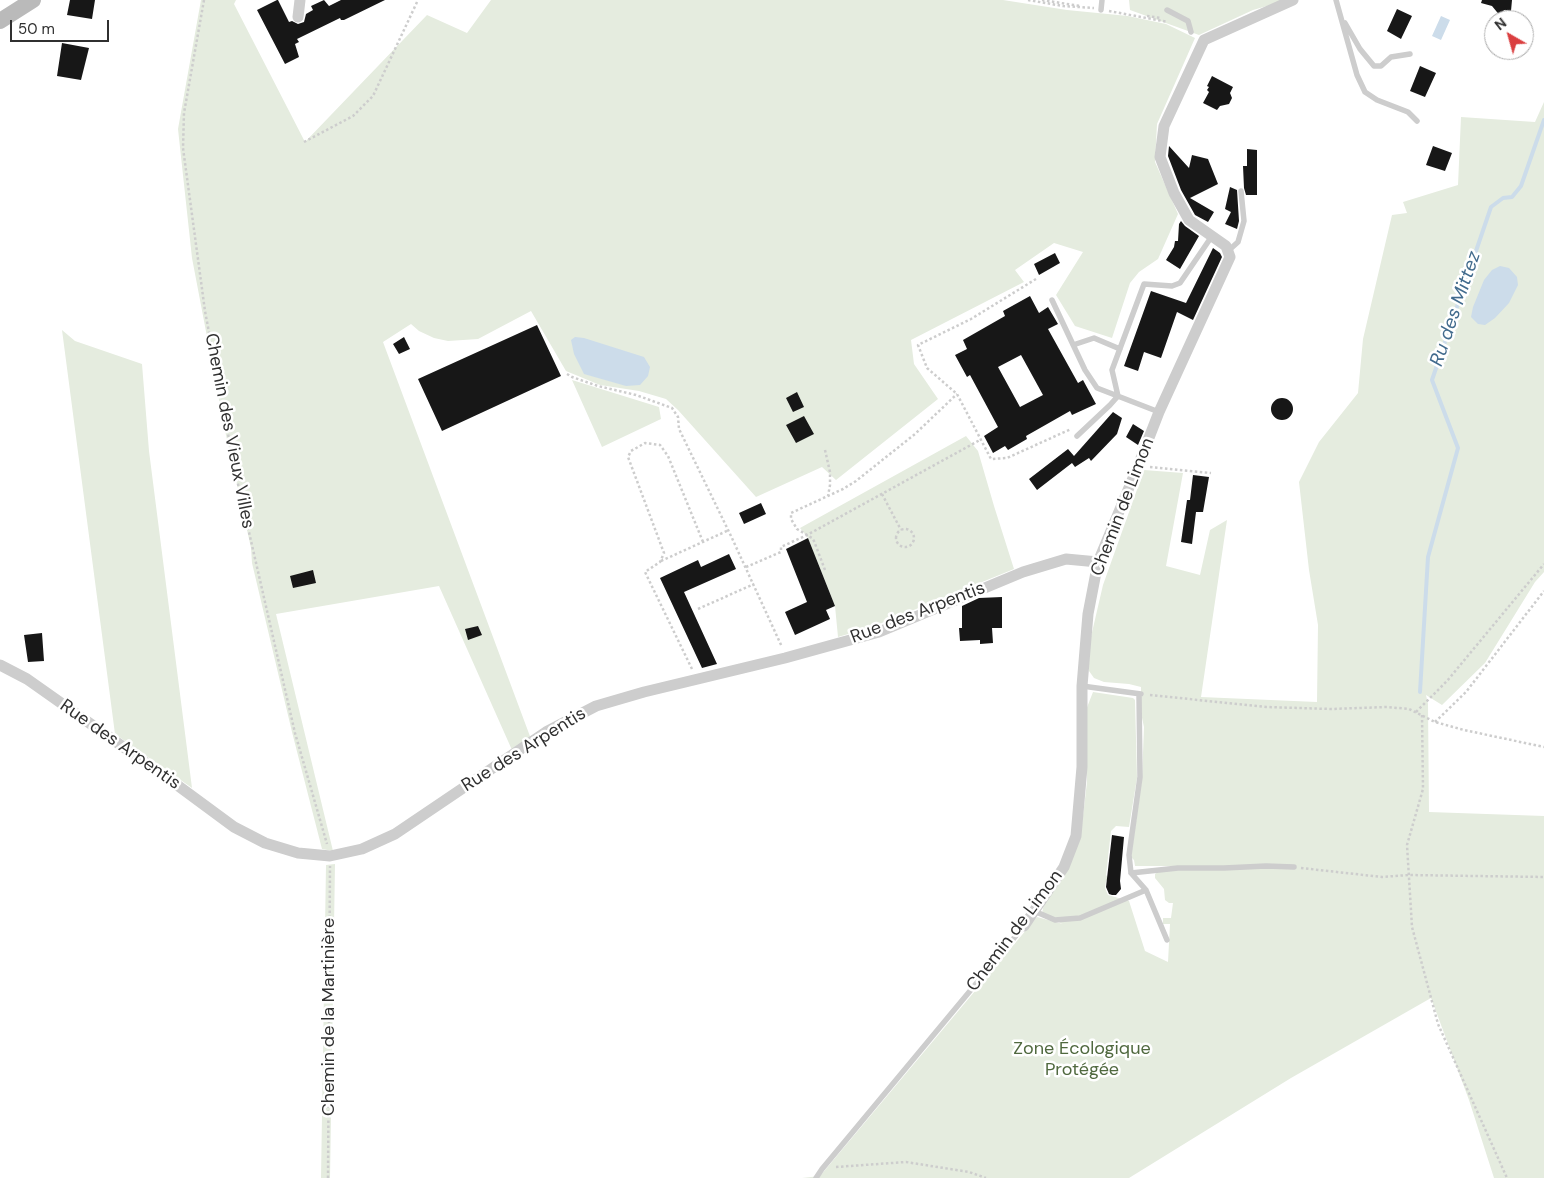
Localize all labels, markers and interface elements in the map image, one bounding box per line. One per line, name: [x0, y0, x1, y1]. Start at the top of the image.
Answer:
scale bar: [12, 10, 111, 42]
north arrow: [1484, 10, 1534, 60]
text: N: [1491, 14, 1510, 34]
text: 50 m: [18, 19, 55, 39]
water label: Ru des Mittez: [1426, 249, 1486, 369]
street label: Chemin des Vieux Villes: [199, 331, 259, 531]
street label: Chemin de Limon: [1087, 435, 1159, 579]
street label: Rue des Arpentis: [848, 577, 988, 649]
street label: Rue des Arpentis: [56, 695, 184, 795]
street label: Rue des Arpentis: [458, 703, 590, 797]
street label: Chemin de Limon: [962, 866, 1068, 996]
street label: Chemin de la Martinière: [318, 918, 340, 1116]
park label: Zone Écologique Protégée: [1013, 1038, 1151, 1080]

